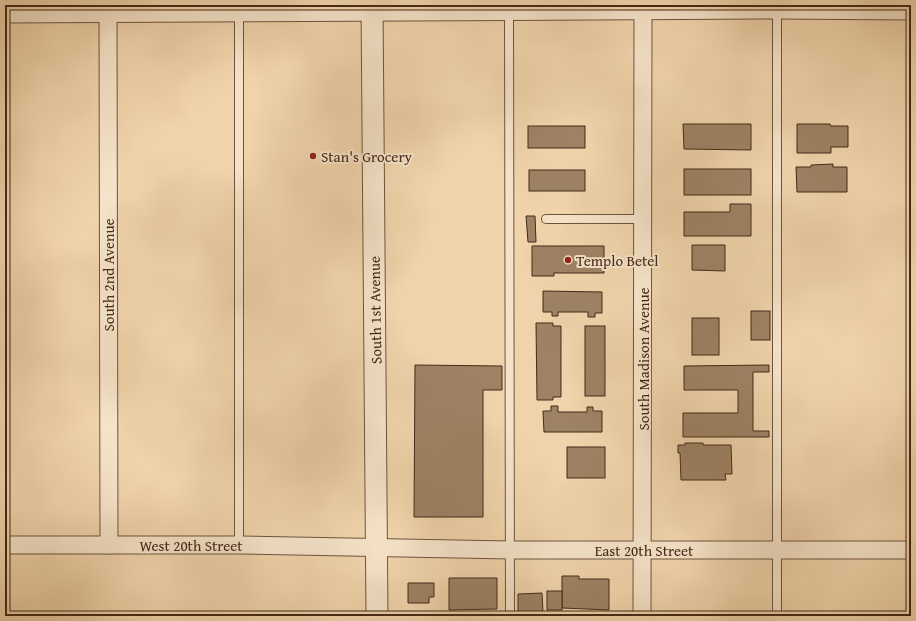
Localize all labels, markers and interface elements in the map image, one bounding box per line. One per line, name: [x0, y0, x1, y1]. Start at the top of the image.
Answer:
place label: Stan's Grocery: [321, 146, 413, 167]
marker: Stan's Grocery: [308, 151, 318, 161]
street label: South 2nd Avenue: [98, 218, 119, 332]
place label: Templo Betel: [576, 250, 658, 271]
marker: Templo Betel: [563, 255, 573, 265]
street label: South 1st Avenue: [364, 256, 386, 364]
street label: South Madison Avenue: [633, 287, 654, 431]
street label: West 20th Street: [139, 535, 243, 556]
street label: East 20th Street: [595, 540, 694, 561]

